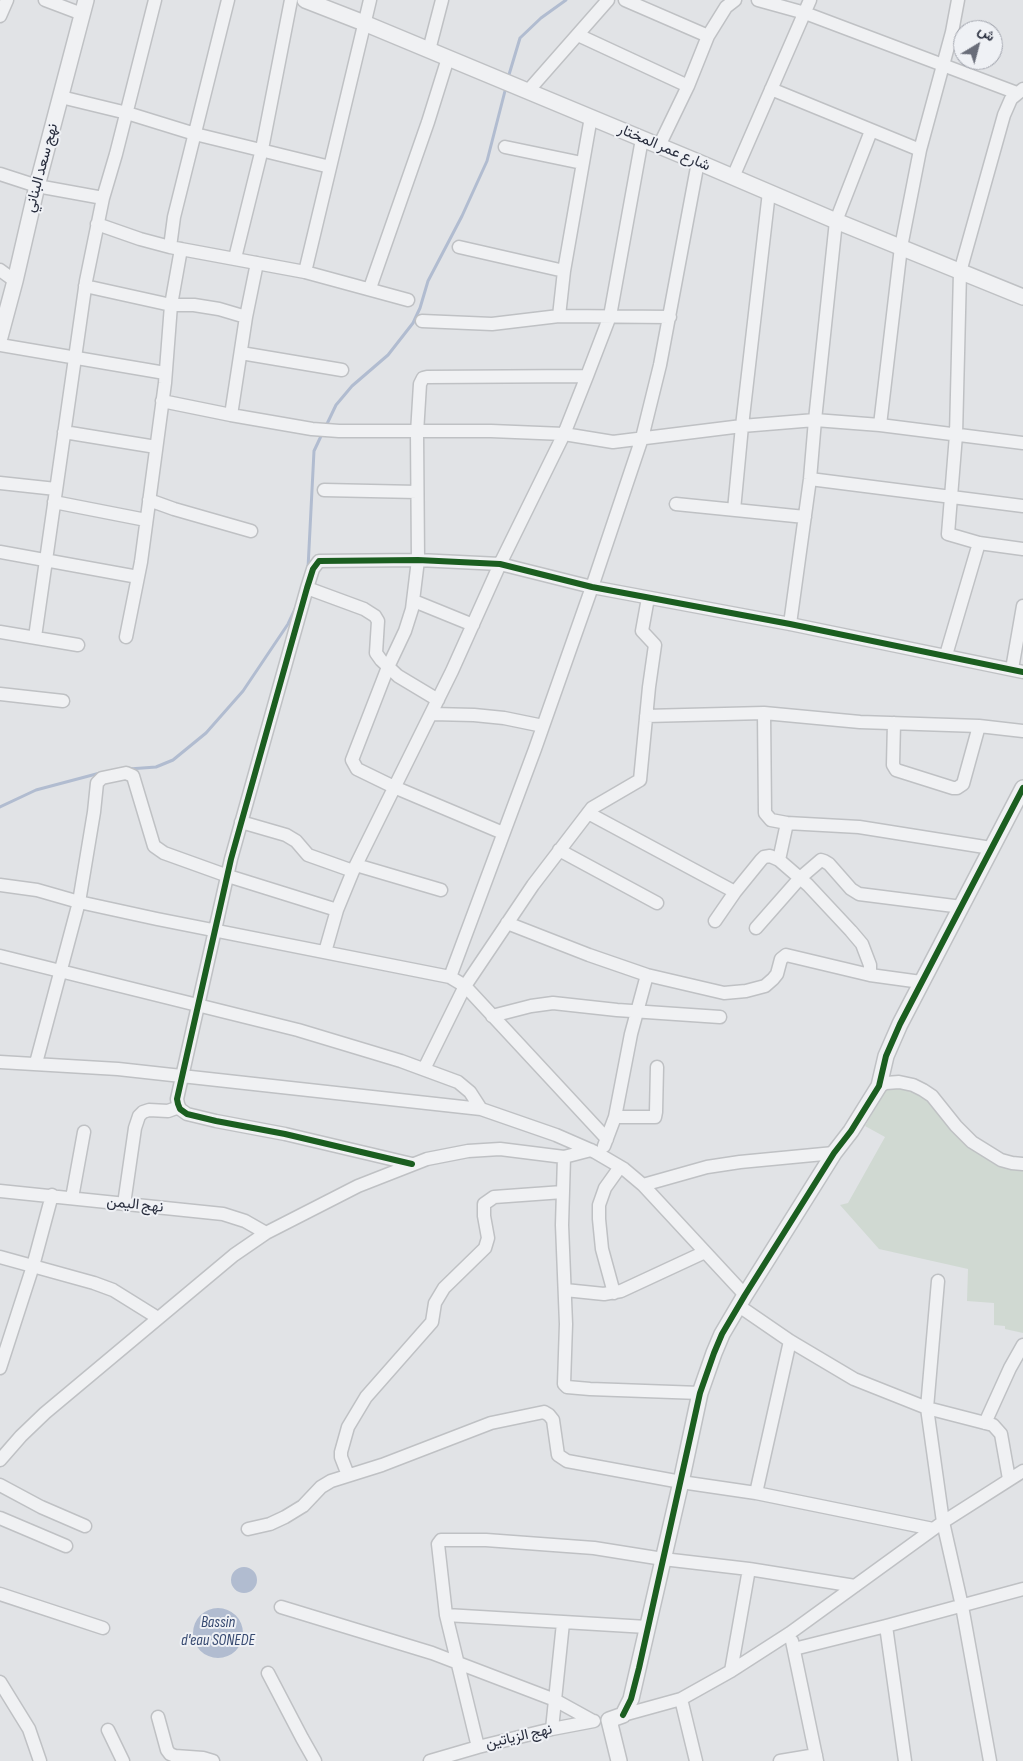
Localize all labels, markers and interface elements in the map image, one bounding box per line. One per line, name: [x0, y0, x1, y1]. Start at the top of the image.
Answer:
north arrow: [953, 20, 1003, 70]
text: ش: [975, 22, 999, 45]
street label: شارع عمر المختار: [615, 120, 713, 176]
street label: نهج سعد البناني: [22, 122, 62, 214]
street label: نهج اليمن: [106, 1193, 164, 1217]
water label: Bassin d'eau SONEDE: [181, 1613, 255, 1651]
street label: نهج الزياتين: [484, 1721, 554, 1753]

